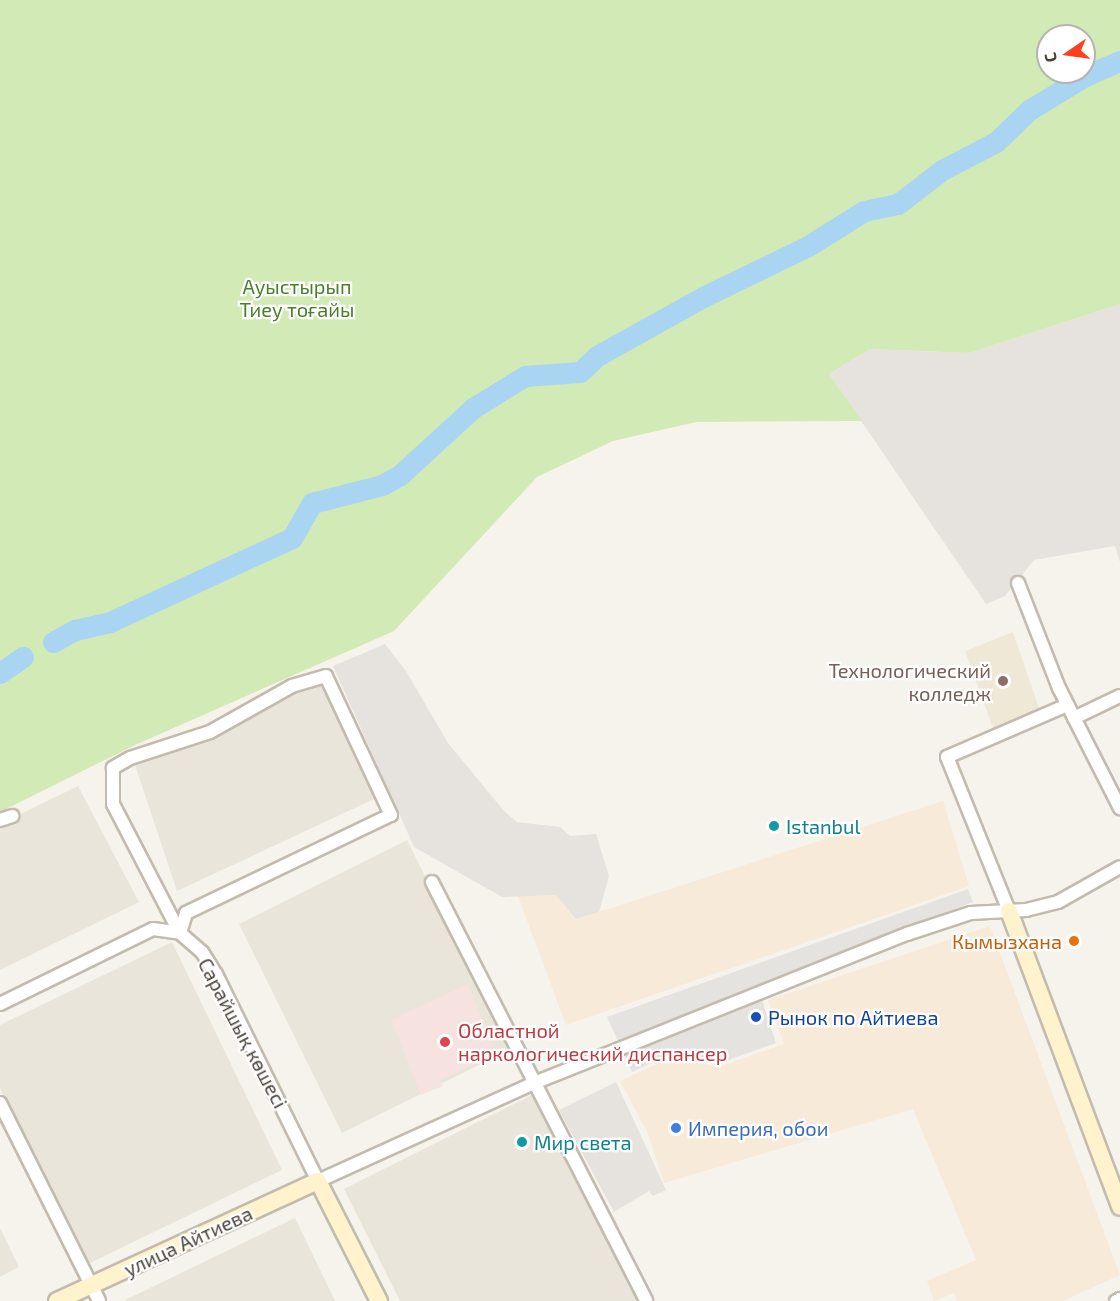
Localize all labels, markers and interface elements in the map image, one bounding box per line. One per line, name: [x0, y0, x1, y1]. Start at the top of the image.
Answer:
north arrow: [1036, 24, 1096, 84]
text: С: [1040, 51, 1060, 64]
park label: Ауыстырып Тиеу тоғайы: [240, 274, 354, 321]
place label: Технологический колледж: [828, 658, 991, 705]
marker: Технологический колледж: [996, 674, 1010, 688]
place label: Istanbul: [786, 814, 860, 838]
marker: Istanbul: [767, 819, 781, 833]
place label: Кымызхана: [952, 929, 1062, 953]
marker: Кымызхана: [1067, 934, 1081, 948]
street label: Сарайшық көшесі: [193, 954, 293, 1112]
place label: Рынок по Айтиева: [768, 1005, 938, 1029]
marker: Рынок по Айтиева: [749, 1010, 763, 1024]
place label: Областной наркологический диспансер: [458, 1018, 727, 1065]
marker: Областной наркологический диспансер: [436, 1033, 454, 1051]
place label: Империя, обои: [688, 1116, 828, 1140]
marker: Империя, обои: [669, 1121, 683, 1135]
place label: Мир света: [534, 1130, 632, 1154]
marker: Мир света: [515, 1135, 529, 1149]
street label: улица Айтиева: [120, 1201, 256, 1281]

